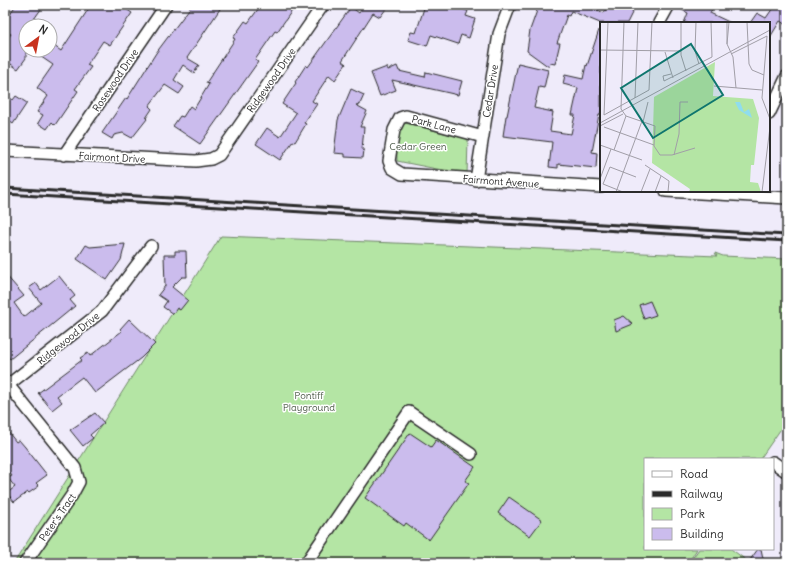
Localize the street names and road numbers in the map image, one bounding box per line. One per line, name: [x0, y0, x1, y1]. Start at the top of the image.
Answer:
street label: Ridgewood Drive: [244, 45, 299, 115]
street label: Rosewood Drive: [90, 46, 141, 114]
street label: Cedar Drive: [480, 64, 501, 118]
street label: Park Lane: [410, 112, 457, 137]
street label: Fairmont Drive: [78, 149, 146, 166]
street label: Fairmont Avenue: [462, 172, 540, 191]
street label: Ridgewood Drive: [35, 309, 102, 368]
street label: Peter's Tract: [36, 490, 79, 544]

